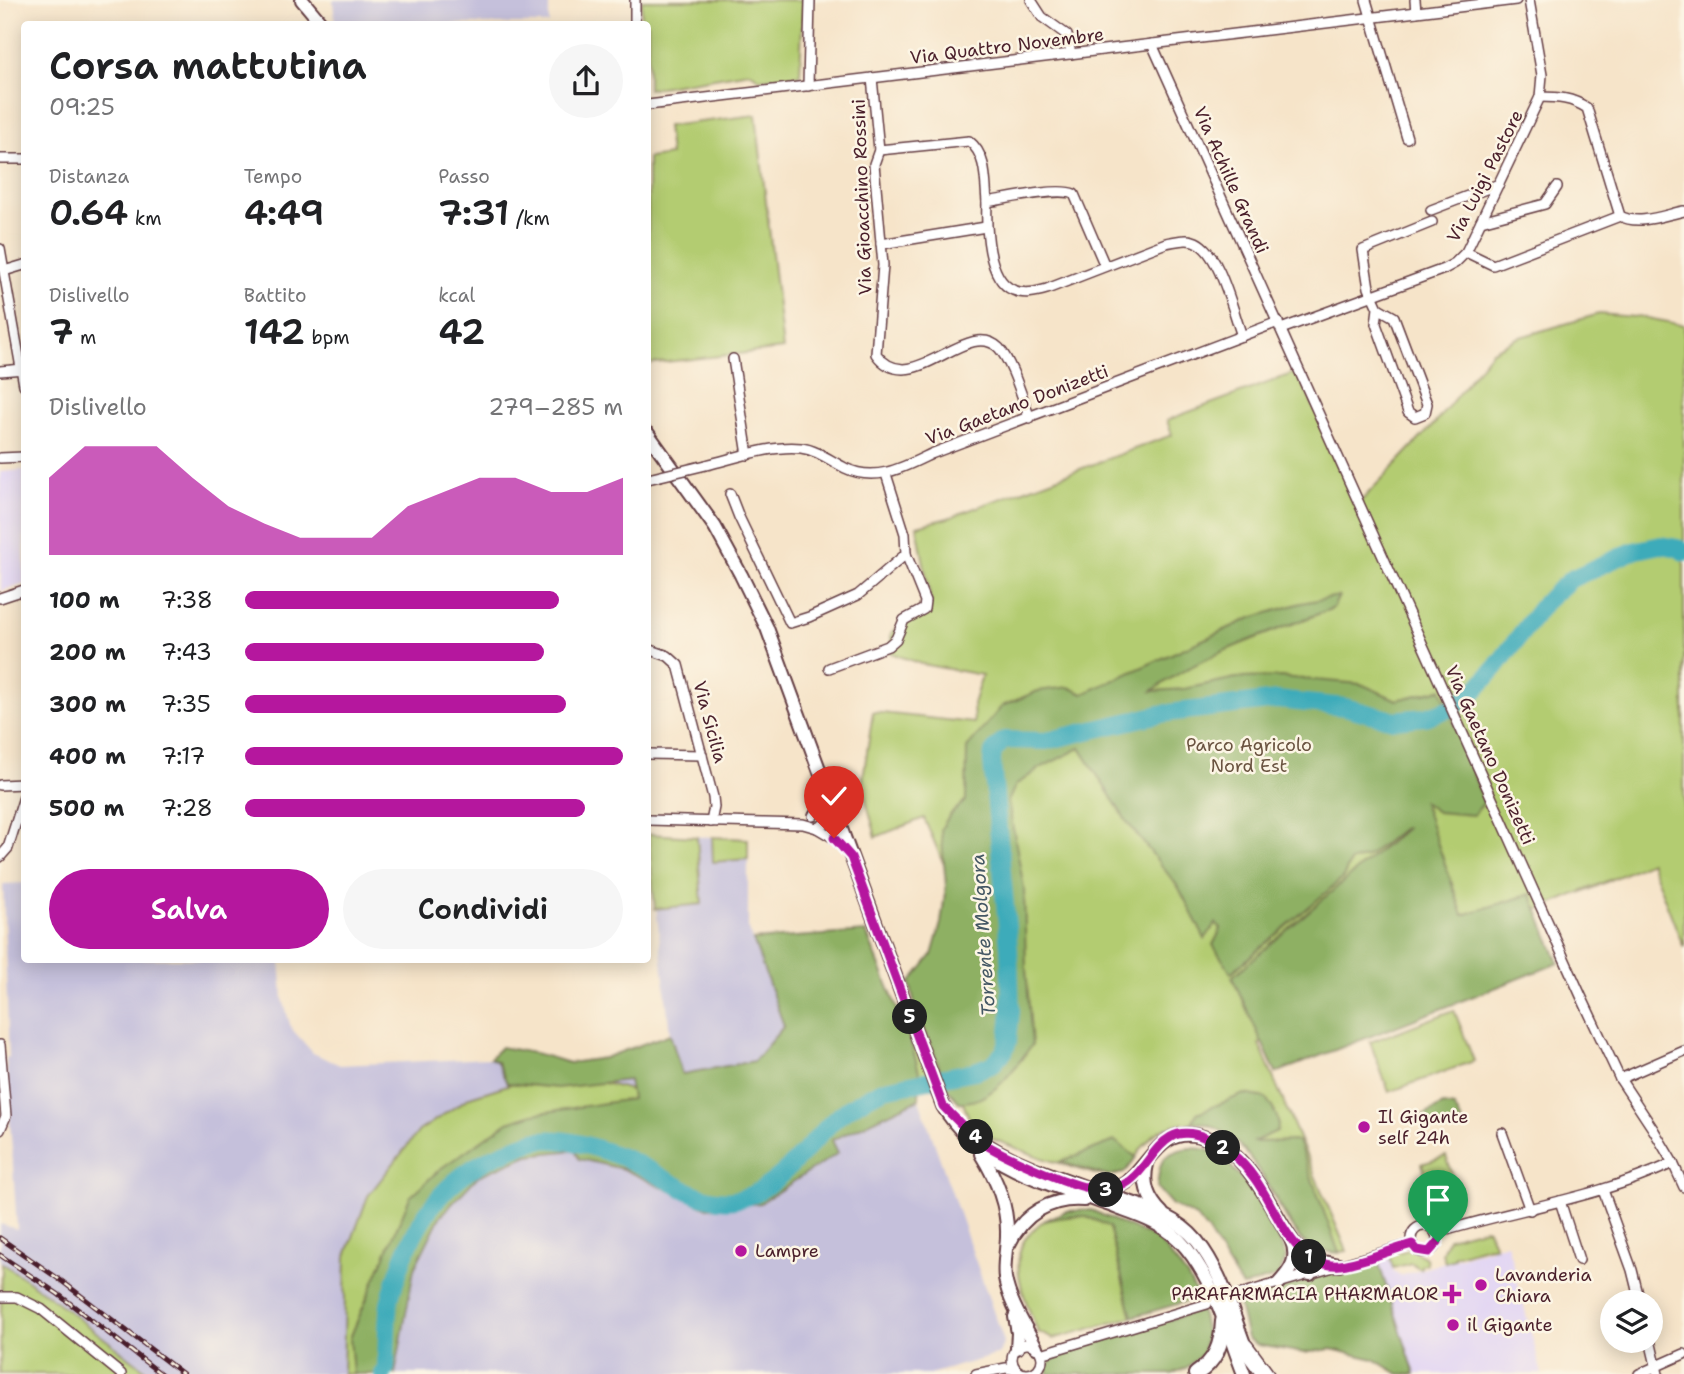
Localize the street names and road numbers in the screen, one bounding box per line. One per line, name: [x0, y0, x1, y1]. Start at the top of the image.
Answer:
street label: Via Quattro Novembre: [909, 22, 1105, 70]
street label: Via Gioacchino Rossini: [847, 98, 877, 296]
street label: Via Achille Grandi: [1188, 103, 1274, 257]
street label: Via Luigi Pastore: [1441, 106, 1529, 246]
street label: Via Gaetano Donizetti: [922, 359, 1112, 451]
street label: Via Gaetano Donizetti: [1440, 662, 1540, 848]
street label: Via Sicilia: [688, 678, 732, 766]

